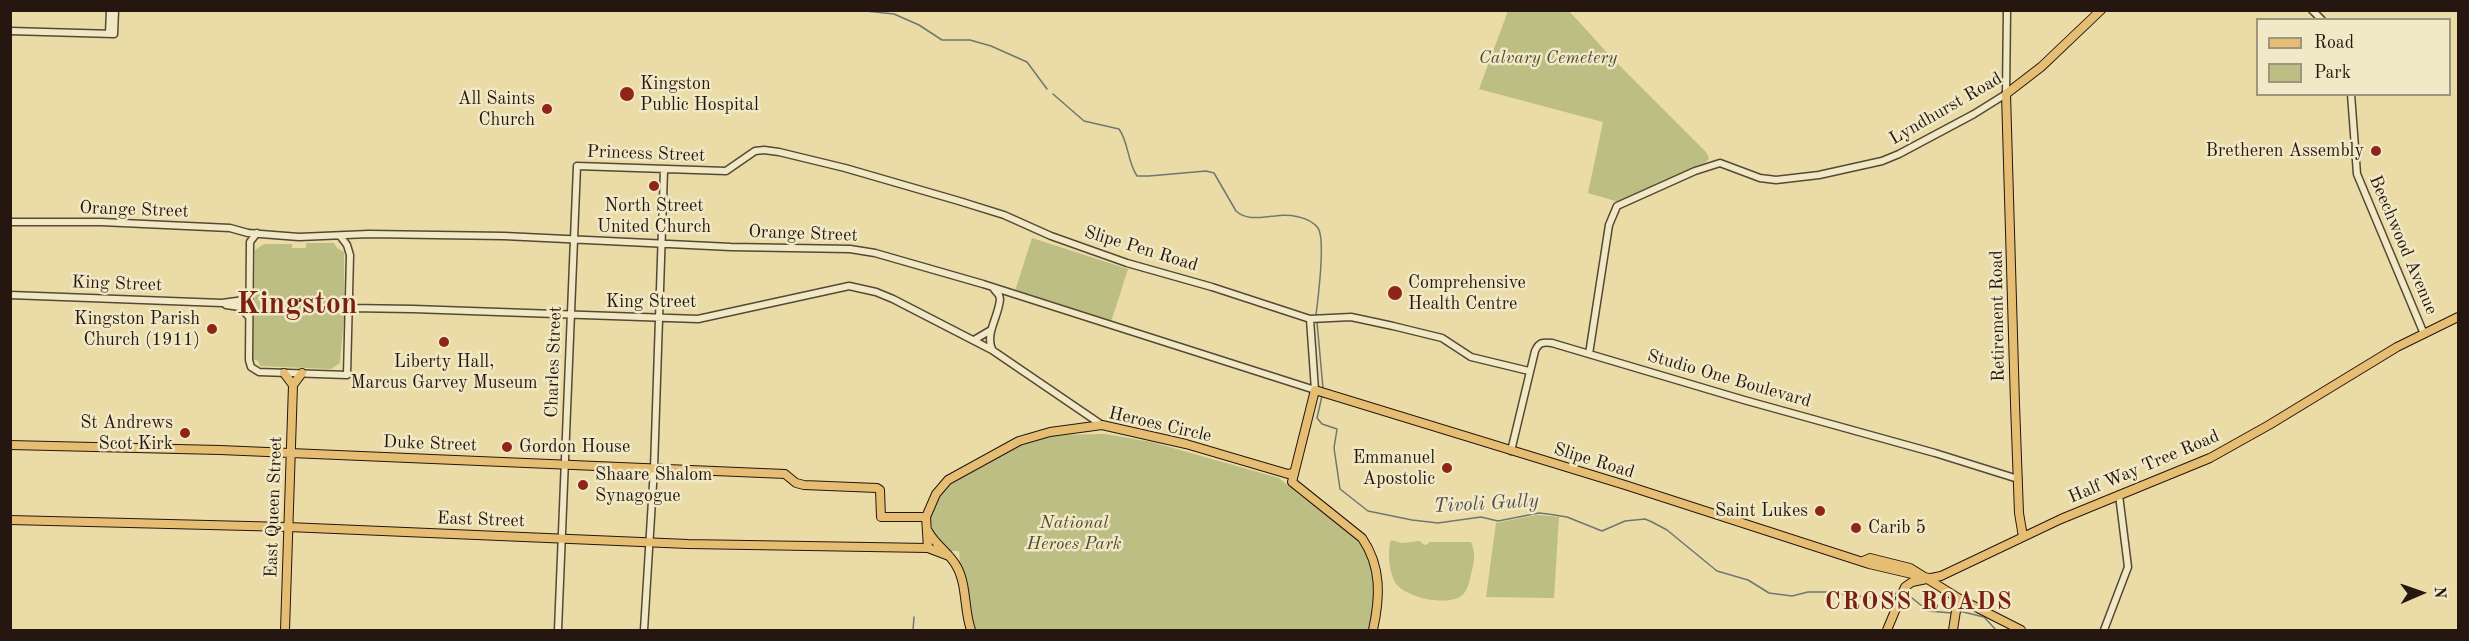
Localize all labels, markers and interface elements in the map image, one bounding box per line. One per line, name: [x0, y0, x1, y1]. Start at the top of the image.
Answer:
legend: [2256, 18, 2451, 96]
text: Road: [2314, 34, 2354, 52]
park label: Calvary Cemetery: [1479, 47, 1617, 69]
text: Park: [2314, 64, 2351, 82]
street label: Lyndhurst Road: [1886, 68, 2006, 150]
place label: Kingston Public Hospital: [640, 73, 759, 116]
marker: Kingston Public Hospital: [618, 85, 636, 103]
place label: All Saints Church: [458, 88, 535, 130]
marker: All Saints Church: [540, 102, 554, 116]
place label: Bretheren Assembly: [2206, 140, 2364, 162]
street label: Princess Street: [586, 141, 706, 167]
marker: Bretheren Assembly: [2369, 144, 2383, 158]
street label: Beechwood Avenue: [2364, 172, 2442, 318]
marker: North Street United Church: [647, 179, 661, 193]
place label: North Street United Church: [597, 195, 711, 238]
street label: Orange Street: [79, 197, 189, 223]
street label: Orange Street: [748, 221, 858, 247]
street label: Slipe Pen Road: [1081, 221, 1201, 277]
street label: Retirement Road: [1986, 250, 2010, 382]
street label: King Street: [71, 272, 163, 296]
place label: Comprehensive Health Centre: [1408, 272, 1526, 314]
marker: Comprehensive Health Centre: [1386, 284, 1404, 302]
district label: Kingston: [237, 287, 357, 323]
street label: King Street: [606, 291, 696, 313]
street label: Charles Street: [541, 306, 567, 418]
place label: Kingston Parish Church (1911): [74, 308, 200, 350]
marker: Kingston Parish Church (1911): [205, 322, 219, 336]
marker: Liberty Hall, Marcus Garvey Museum: [437, 335, 451, 349]
street label: Studio One Boulevard: [1644, 345, 1814, 413]
place label: Liberty Hall, Marcus Garvey Museum: [350, 351, 538, 394]
street label: Heroes Circle: [1106, 403, 1214, 447]
place label: St Andrews Scot Kirk: [80, 412, 173, 454]
street label: Half Way Tree Road: [2065, 425, 2223, 509]
marker: St Andrews Scot Kirk: [178, 426, 192, 440]
street label: Duke Street: [383, 432, 477, 456]
street label: East Queen Street: [261, 436, 287, 578]
place label: Gordon House: [519, 436, 630, 458]
street label: Slipe Road: [1551, 438, 1637, 484]
marker: Gordon House: [500, 440, 514, 454]
place label: Emmanuel Apostolic: [1353, 447, 1435, 490]
marker: Emmanuel Apostolic: [1440, 461, 1454, 475]
place label: Shaare Shalom Synagogue: [595, 464, 712, 506]
marker: Shaare Shalom Synagogue: [576, 478, 590, 492]
water label: Tivoli Gully: [1433, 489, 1539, 519]
place label: Saint Lukes: [1715, 500, 1808, 522]
marker: Saint Lukes: [1813, 504, 1827, 518]
street label: East Street: [437, 508, 525, 532]
park label: National Heroes Park: [1026, 512, 1122, 554]
place label: Carib 5: [1868, 517, 1926, 539]
marker: Carib 5: [1849, 521, 1863, 535]
north arrow: [2391, 563, 2451, 623]
text: N: [2431, 586, 2447, 599]
district label: CROSS ROADS: [1825, 589, 2013, 617]

